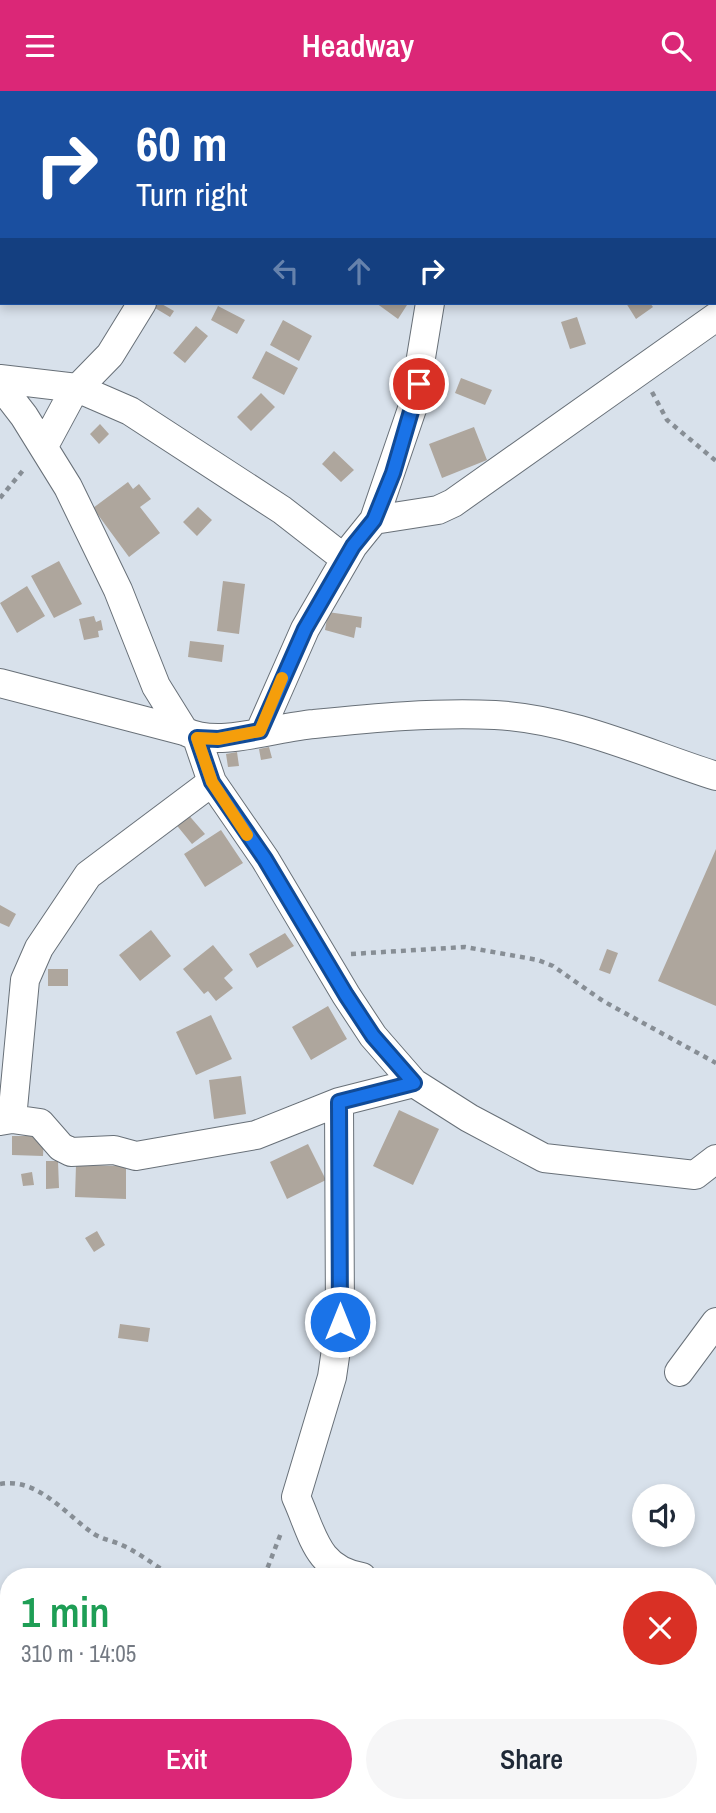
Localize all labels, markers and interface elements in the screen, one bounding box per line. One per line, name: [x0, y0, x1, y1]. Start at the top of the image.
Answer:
text: Headway: [302, 24, 414, 67]
icon: menu: [21, 27, 59, 65]
icon: search: [657, 27, 695, 65]
text: 60 m: [136, 110, 228, 176]
icon: right: [21, 119, 112, 210]
text: Turn right: [136, 173, 248, 216]
icon: left: [267, 252, 305, 290]
icon: ahead: [340, 252, 378, 290]
icon: right: [413, 252, 451, 290]
pin: [389, 354, 449, 414]
icon: arrive: [400, 365, 438, 403]
position arrow: [303, 1285, 377, 1359]
map controls: [632, 1484, 695, 1547]
button: sound: [632, 1484, 695, 1547]
text: 1 min: [21, 1584, 110, 1640]
button: close: [623, 1591, 697, 1665]
text: 310 m · 14:05: [21, 1638, 136, 1669]
button: Exit: [21, 1719, 352, 1799]
button: Share: [366, 1719, 697, 1799]

